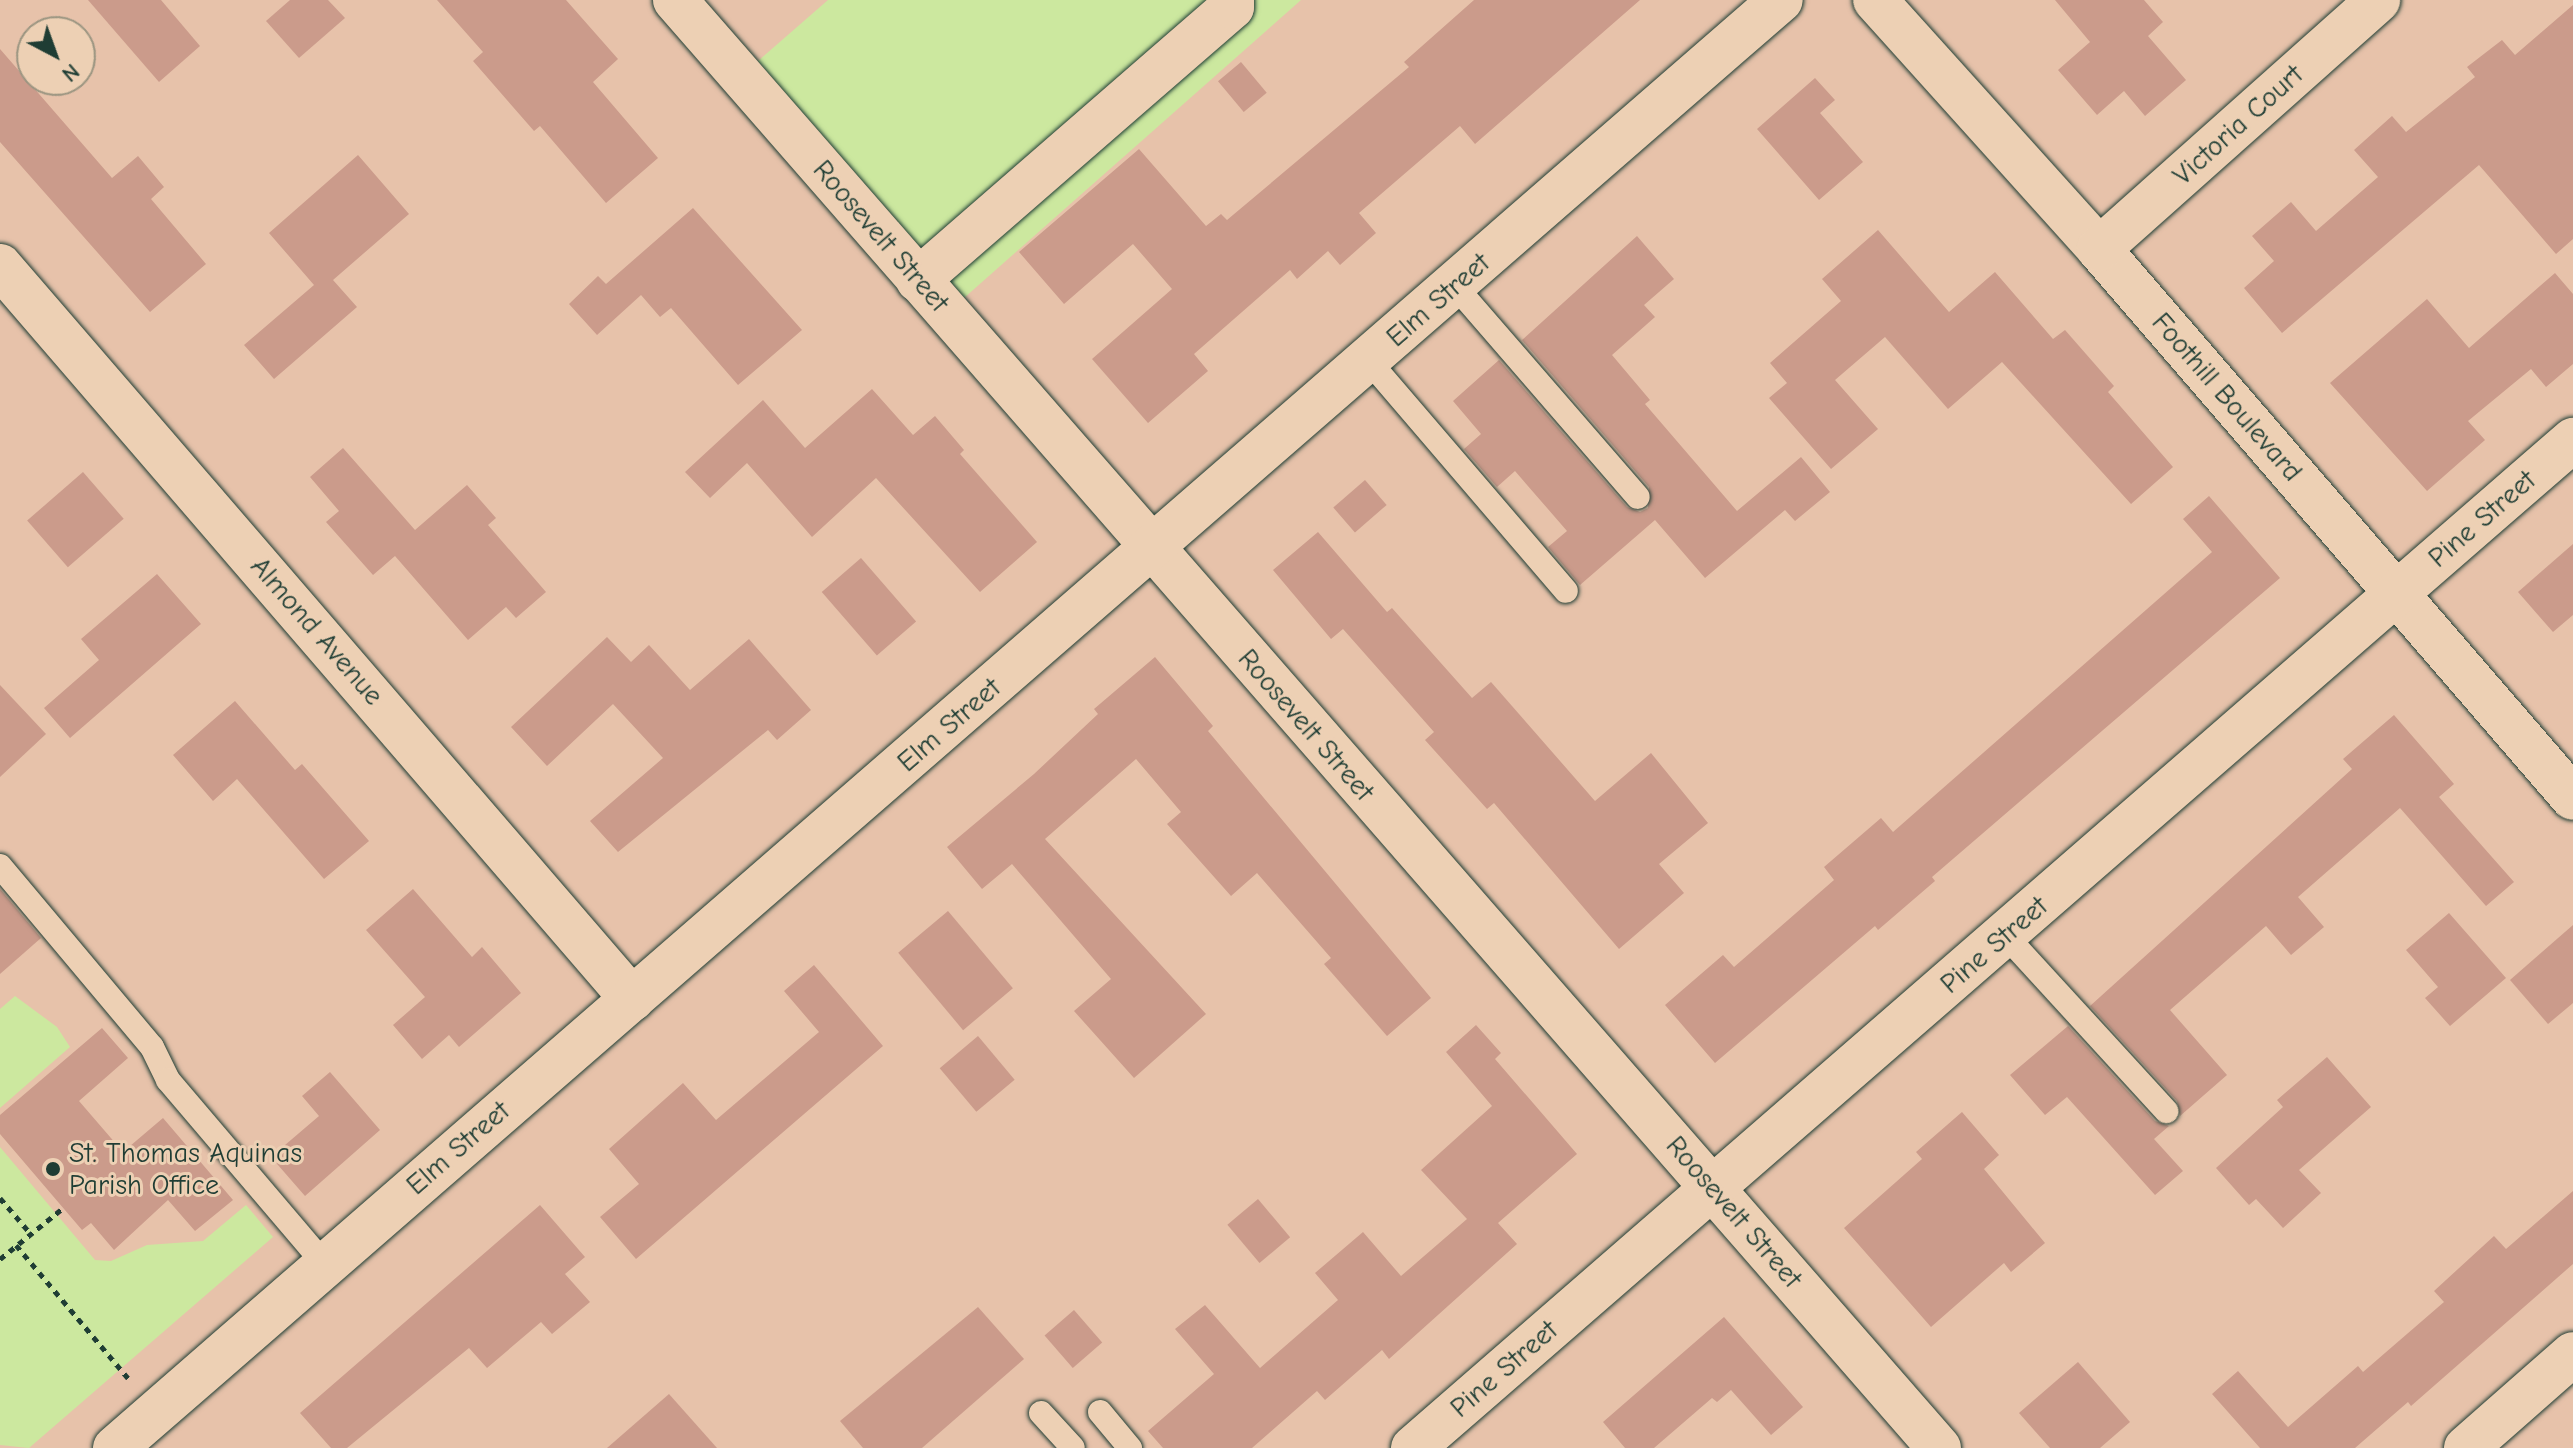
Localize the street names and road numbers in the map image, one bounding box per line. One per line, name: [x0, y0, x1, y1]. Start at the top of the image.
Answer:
street label: Victoria Court: [2166, 58, 2310, 192]
street label: Roosevelt Street: [806, 153, 956, 319]
street label: Elm Street: [1380, 246, 1496, 354]
street label: Foothill Boulevard: [2145, 306, 2309, 488]
street label: Pine Street: [2422, 463, 2542, 575]
street label: Almond Avenue: [244, 550, 390, 712]
street label: Roosevelt Street: [1231, 642, 1381, 808]
street label: Elm Street: [891, 671, 1007, 779]
street label: Pine Street: [1934, 889, 2054, 1001]
street label: Elm Street: [400, 1094, 516, 1202]
street label: Roosevelt Street: [1659, 1129, 1809, 1295]
street label: Pine Street: [1444, 1313, 1564, 1425]

